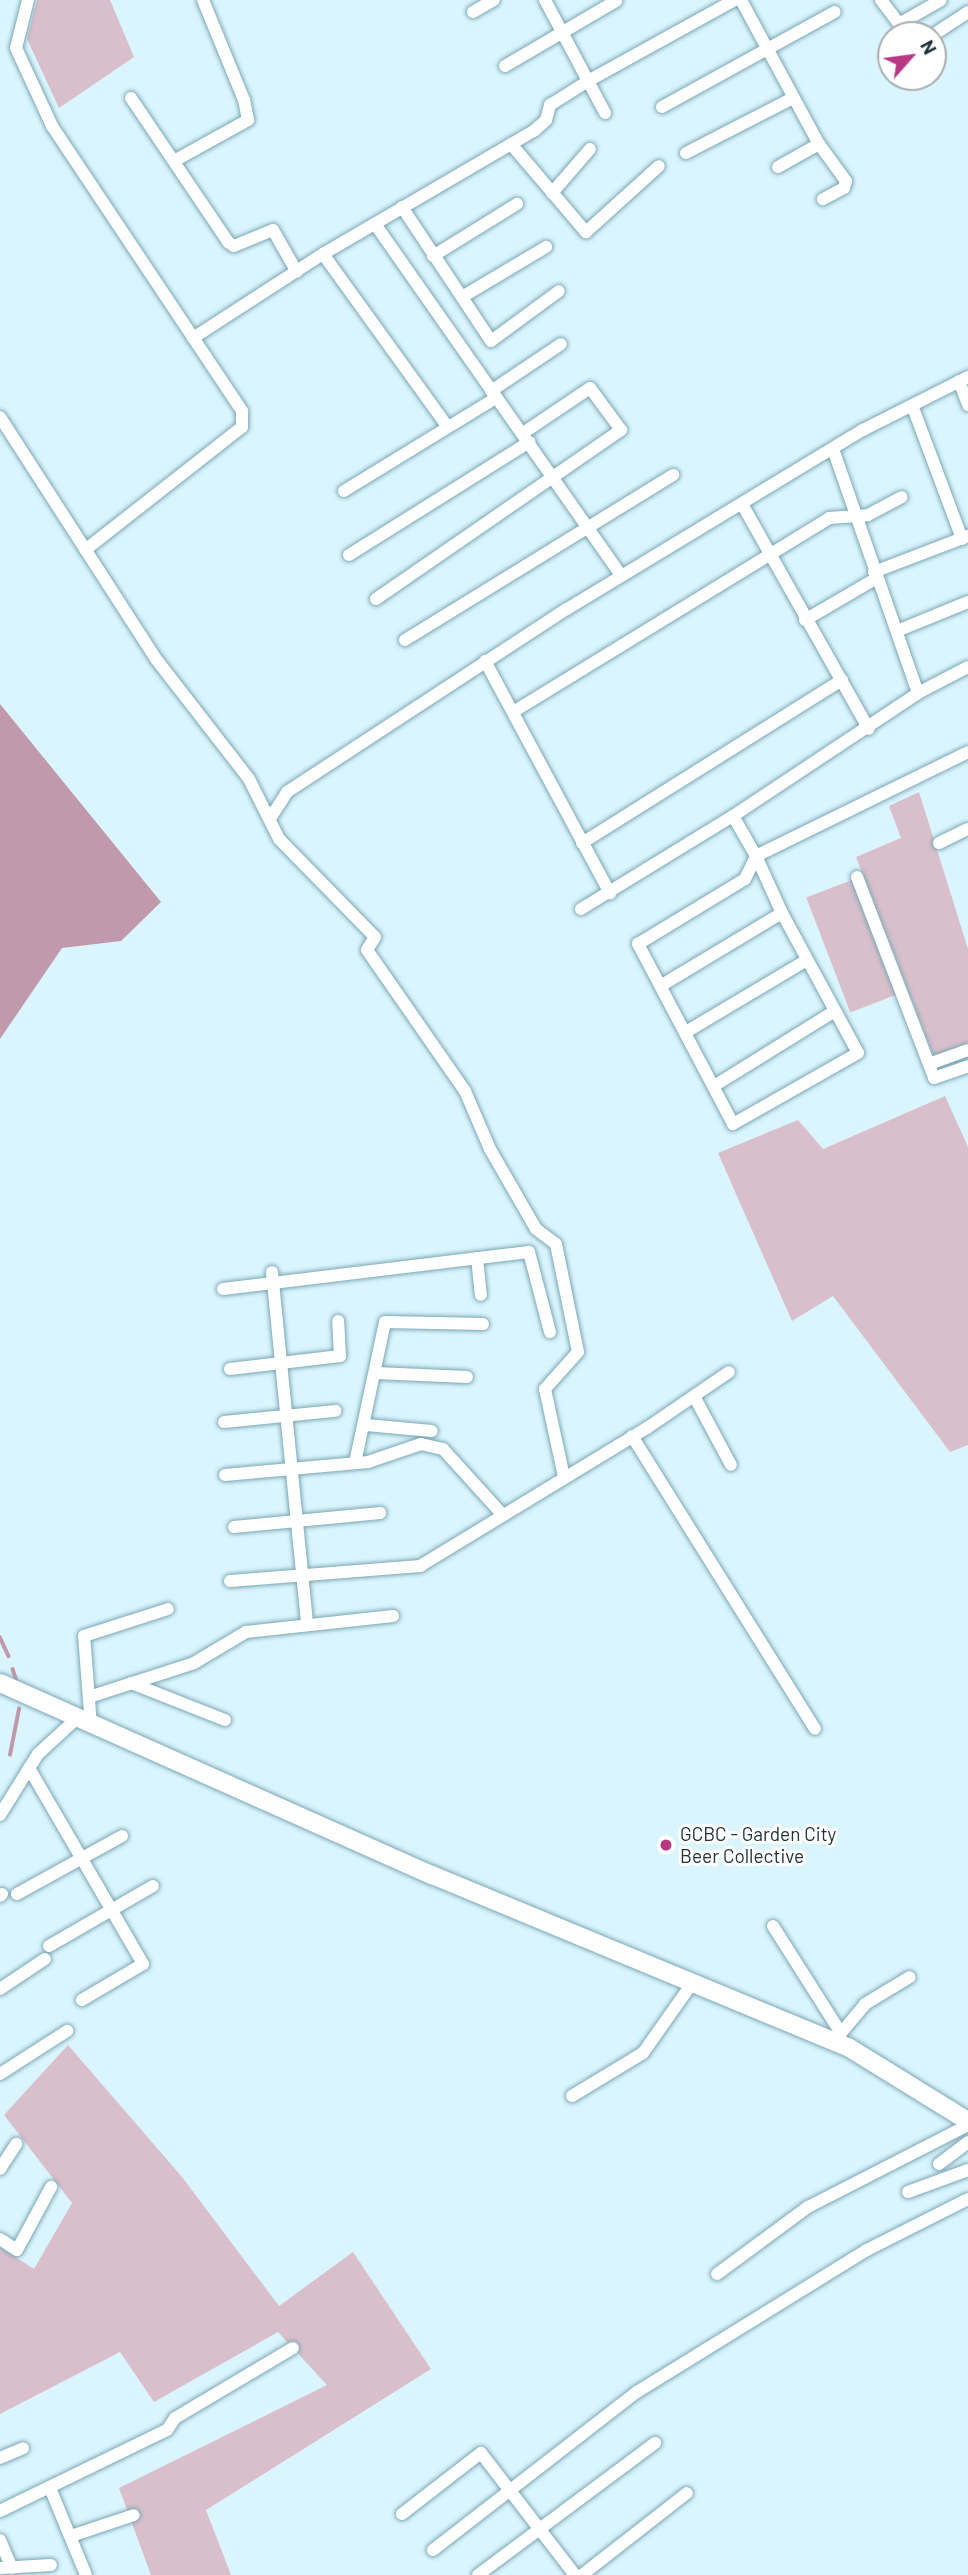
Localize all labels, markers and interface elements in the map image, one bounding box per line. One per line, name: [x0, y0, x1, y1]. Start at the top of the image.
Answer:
north arrow: [877, 21, 947, 91]
text: N: [916, 36, 942, 58]
place label: GCBC - Garden City Beer Collective: [680, 1823, 836, 1867]
marker: GCBC - Garden City Beer Collective: [658, 1837, 674, 1853]

